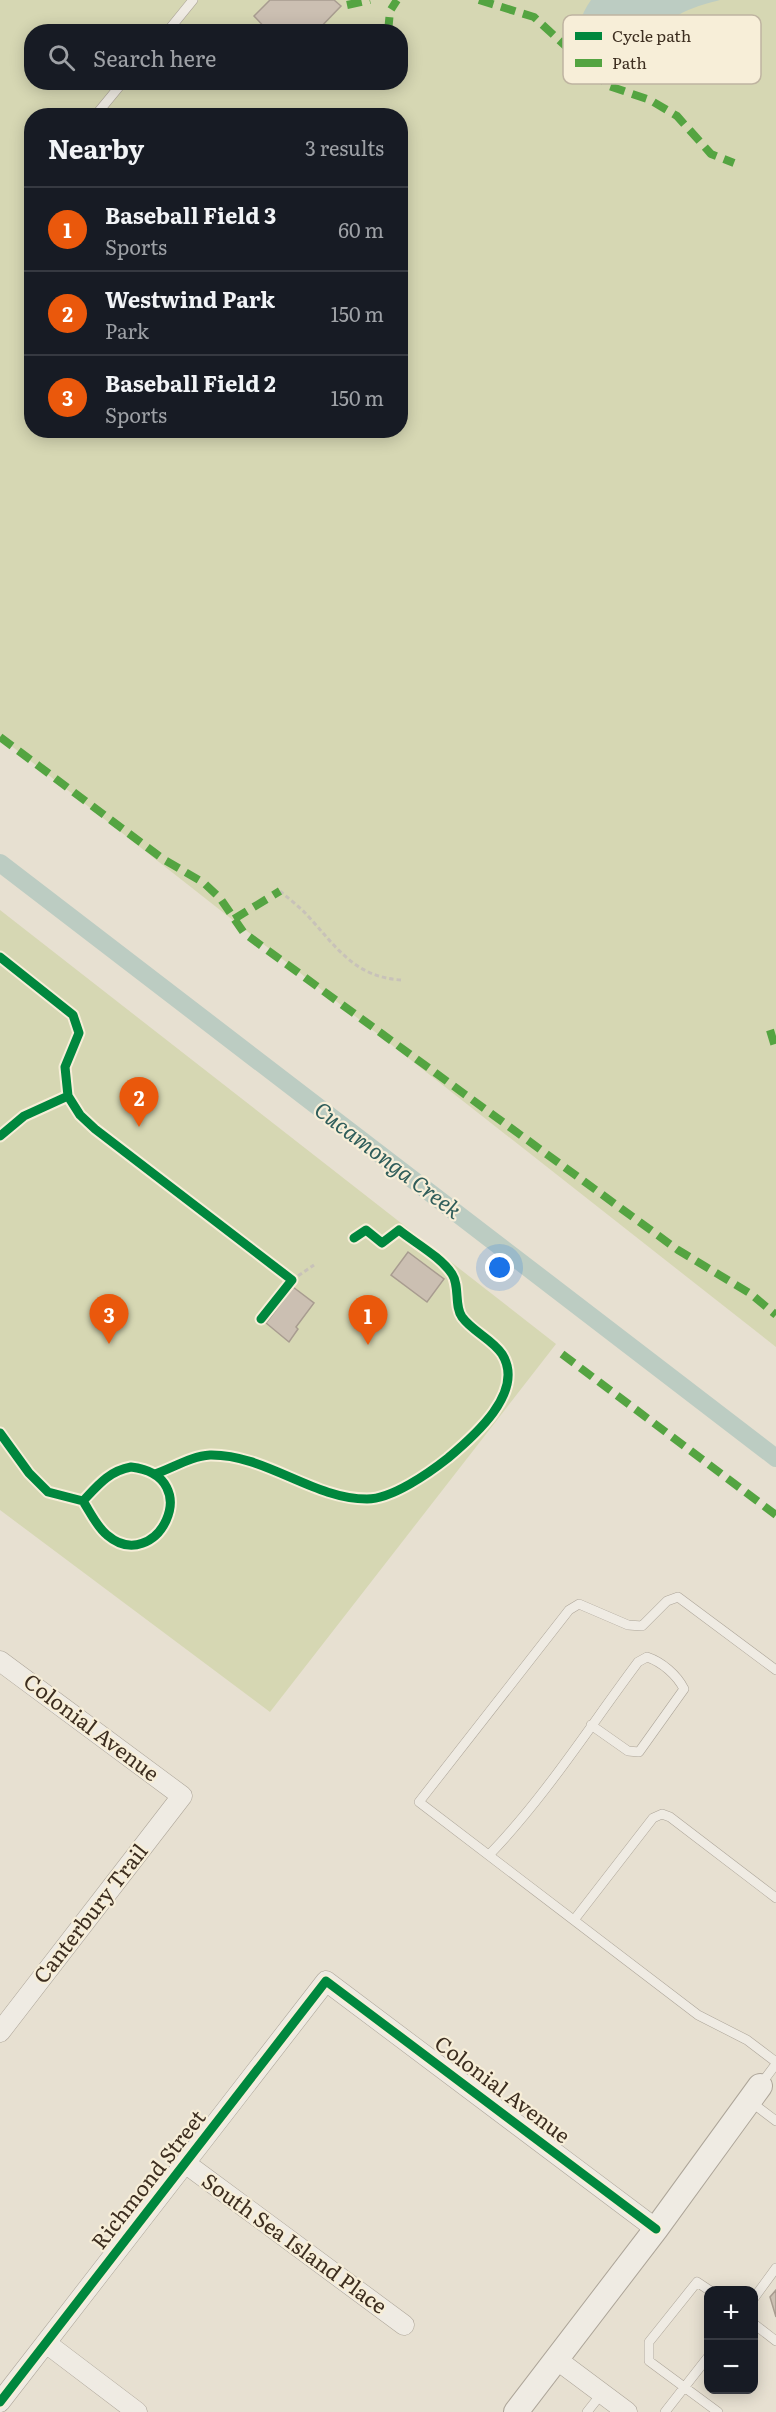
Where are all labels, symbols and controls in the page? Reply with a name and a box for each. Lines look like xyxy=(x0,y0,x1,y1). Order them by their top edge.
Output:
legend xyxy=(563,15,761,84)
text: Cycle path xyxy=(612,23,692,47)
search box xyxy=(24,24,408,90)
icon: search xyxy=(45,41,78,74)
text: Search here xyxy=(93,41,216,74)
text: Path xyxy=(612,50,647,74)
text: Nearby xyxy=(48,128,144,167)
text: 3 results xyxy=(305,132,384,162)
text: Baseball Field 3 xyxy=(105,198,276,231)
text: 1 xyxy=(63,214,72,244)
text: 60 m xyxy=(338,214,384,244)
text: Sports xyxy=(105,231,167,261)
text: Westwind Park xyxy=(105,282,275,315)
text: 2 xyxy=(62,298,73,328)
text: 150 m xyxy=(331,298,384,328)
text: Park xyxy=(105,315,149,345)
text: Baseball Field 2 xyxy=(105,366,276,399)
text: 3 xyxy=(62,382,73,412)
text: 150 m xyxy=(331,382,384,412)
text: Sports xyxy=(105,399,167,429)
pin: 2 xyxy=(120,1078,158,1127)
water label: Cucamonga Creek xyxy=(308,1092,470,1225)
your location xyxy=(485,1253,514,1282)
pin: 3 xyxy=(90,1294,128,1344)
pin: 1 xyxy=(348,1296,388,1345)
street label: Colonial Avenue xyxy=(18,1665,167,1787)
street label: Canterbury Trail xyxy=(25,1836,154,1989)
street label: Colonial Avenue xyxy=(429,2027,578,2149)
street label: Richmond Street xyxy=(83,2102,212,2255)
street label: South Sea Island Place xyxy=(196,2164,395,2320)
map controls xyxy=(704,2286,758,2394)
button: + xyxy=(704,2286,758,2340)
button: − xyxy=(704,2340,758,2394)

